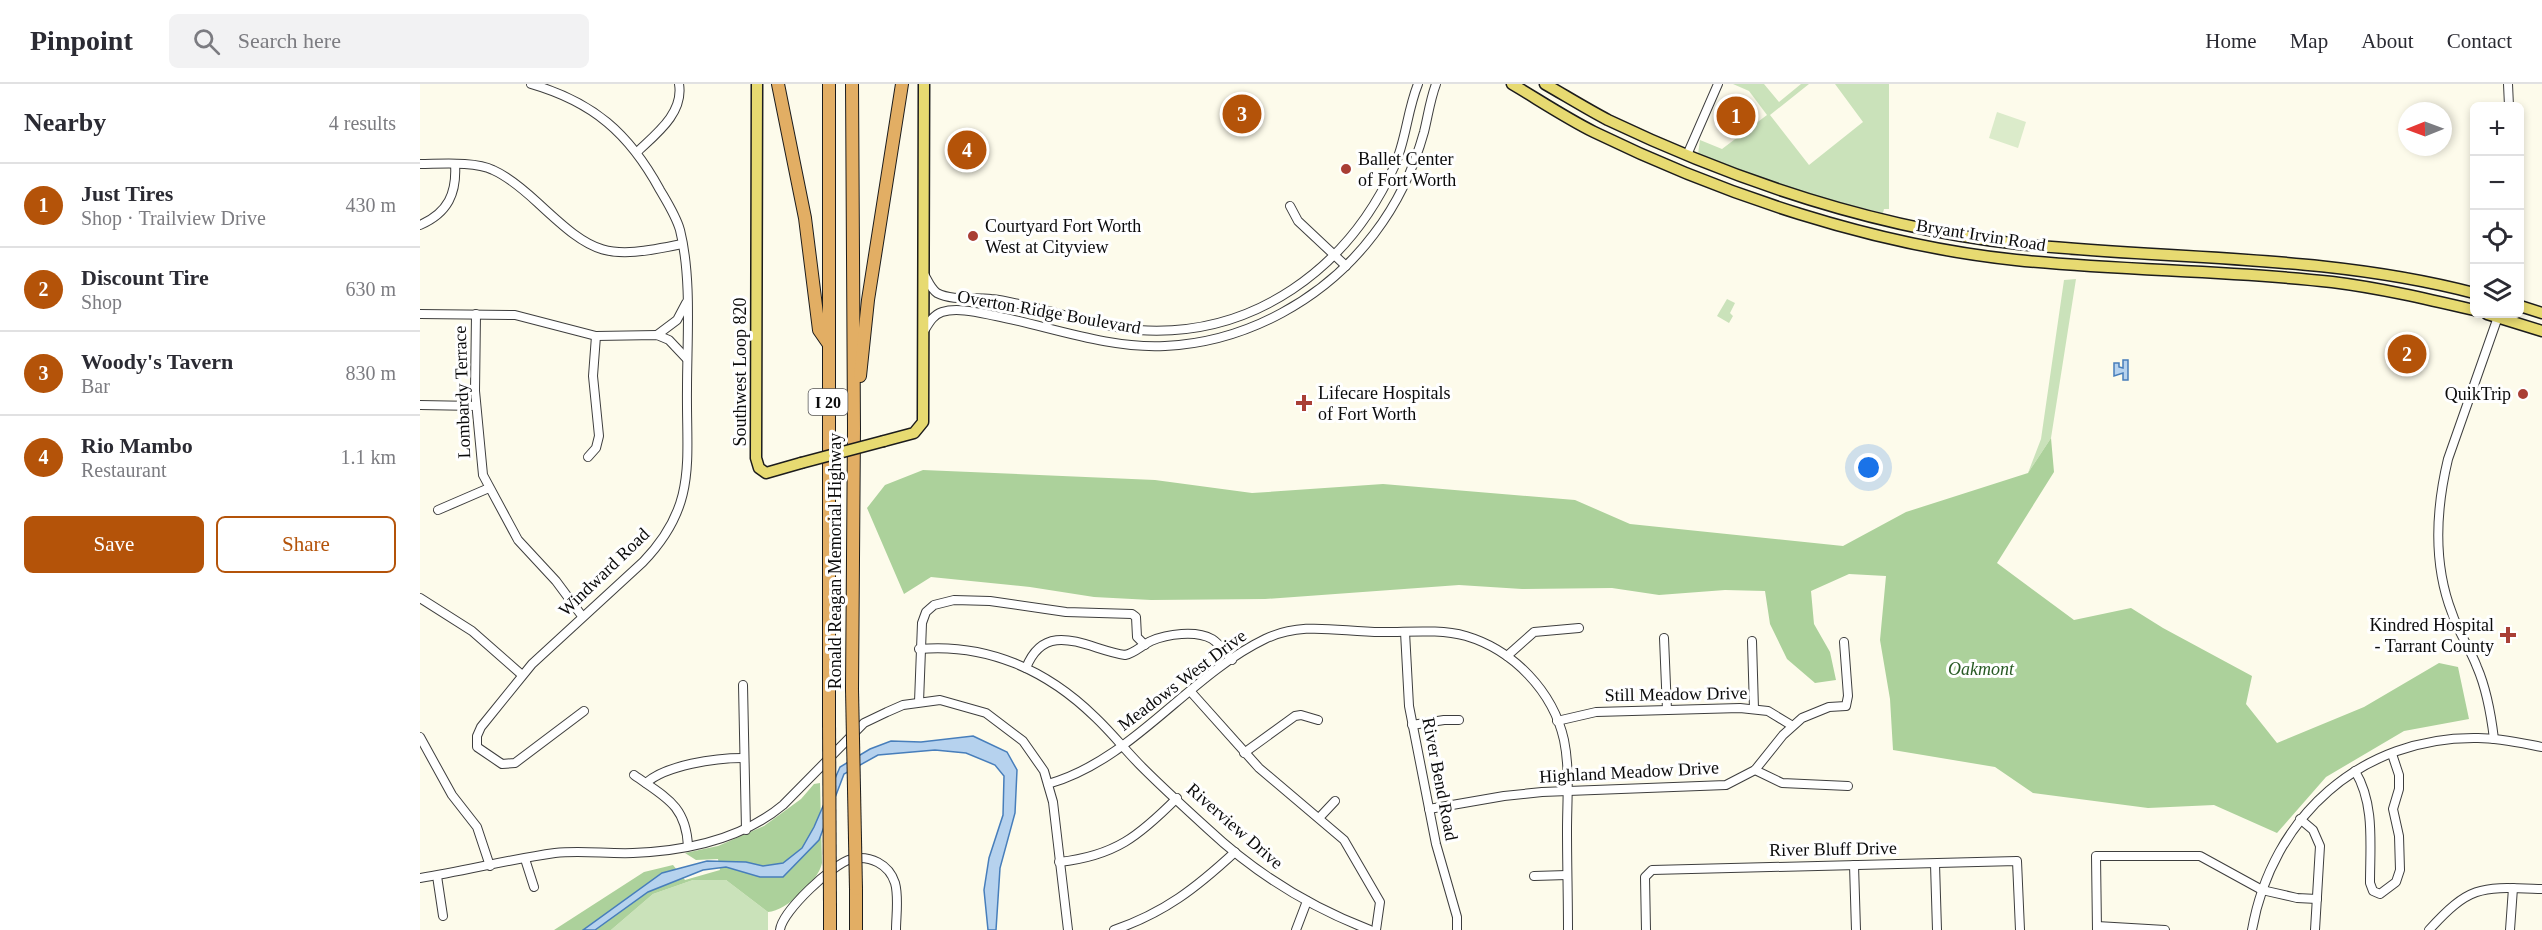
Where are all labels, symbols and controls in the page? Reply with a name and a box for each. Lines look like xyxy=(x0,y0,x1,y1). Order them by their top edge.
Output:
search box xyxy=(169,14,589,68)
text: Pinpoint xyxy=(30,25,133,56)
icon: search xyxy=(190,25,223,58)
text: Search here xyxy=(238,28,341,53)
text: Home xyxy=(2205,29,2257,53)
text: Map xyxy=(2290,29,2328,53)
text: About xyxy=(2361,29,2414,53)
text: Contact xyxy=(2447,29,2512,53)
pin: 3 xyxy=(1222,92,1262,136)
pin: 1 xyxy=(1716,93,1756,138)
north arrow xyxy=(2398,102,2452,156)
map controls xyxy=(2470,102,2524,318)
button: + xyxy=(2470,102,2524,156)
text: Nearby xyxy=(24,108,106,137)
text: 4 results xyxy=(329,112,396,134)
pin: 4 xyxy=(948,128,986,172)
place label: Ballet Center of Fort Worth xyxy=(1358,149,1456,190)
button: − xyxy=(2470,156,2524,210)
marker: Ballet Center of Fort Worth xyxy=(1339,162,1353,176)
text: Just Tires xyxy=(81,181,173,206)
text: 1 xyxy=(39,194,49,216)
text: 430 m xyxy=(345,194,396,216)
text: Shop · Trailview Drive xyxy=(81,207,266,229)
button: locate xyxy=(2470,210,2524,264)
street label: Bryant Irvin Road xyxy=(1915,215,2047,255)
place label: Courtyard Fort Worth West at Cityview xyxy=(985,216,1141,257)
marker: Courtyard Fort Worth West at Cityview xyxy=(966,229,980,243)
button: layers xyxy=(2470,264,2524,318)
text: Discount Tire xyxy=(81,265,209,290)
text: 2 xyxy=(39,278,49,300)
text: 630 m xyxy=(345,278,396,300)
street label: Overton Ridge Boulevard xyxy=(956,286,1142,338)
text: Shop xyxy=(81,291,122,313)
street label: Southwest Loop 820 xyxy=(730,297,750,447)
street label: Lombardy Terrace xyxy=(450,325,474,459)
pin: 2 xyxy=(2388,332,2426,376)
text: Woody's Tavern xyxy=(81,349,233,374)
text: 3 xyxy=(39,362,49,384)
text: 830 m xyxy=(345,362,396,384)
text: Bar xyxy=(81,375,110,397)
place label: Lifecare Hospitals of Fort Worth xyxy=(1318,383,1450,424)
place label: QuikTrip xyxy=(2445,384,2511,404)
marker: QuikTrip xyxy=(2516,387,2530,401)
road number: I 20 xyxy=(808,389,848,415)
marker: Lifecare Hospitals of Fort Worth xyxy=(1295,394,1313,412)
text: Rio Mambo xyxy=(81,433,193,458)
street label: Ronald Reagan Memorial Highway xyxy=(825,433,845,689)
text: 4 xyxy=(39,446,49,468)
text: 1.1 km xyxy=(340,446,396,468)
your location xyxy=(1854,453,1883,482)
text: Restaurant xyxy=(81,459,167,481)
button: Save xyxy=(24,516,204,573)
button: Share xyxy=(216,516,396,573)
street label: Windward Road xyxy=(555,524,653,620)
place label: Kindred Hospital - Tarrant County xyxy=(2370,615,2494,656)
street label: Meadows West Drive xyxy=(1114,625,1250,735)
marker: Kindred Hospital - Tarrant County xyxy=(2499,626,2517,644)
park label: Oakmont xyxy=(1948,659,2015,679)
street label: Still Meadow Drive xyxy=(1604,683,1748,705)
street label: River Bend Road xyxy=(1418,716,1462,842)
street label: Highland Meadow Drive xyxy=(1539,757,1719,787)
street label: Riverview Drive xyxy=(1183,779,1287,873)
street label: River Bluff Drive xyxy=(1769,838,1897,860)

